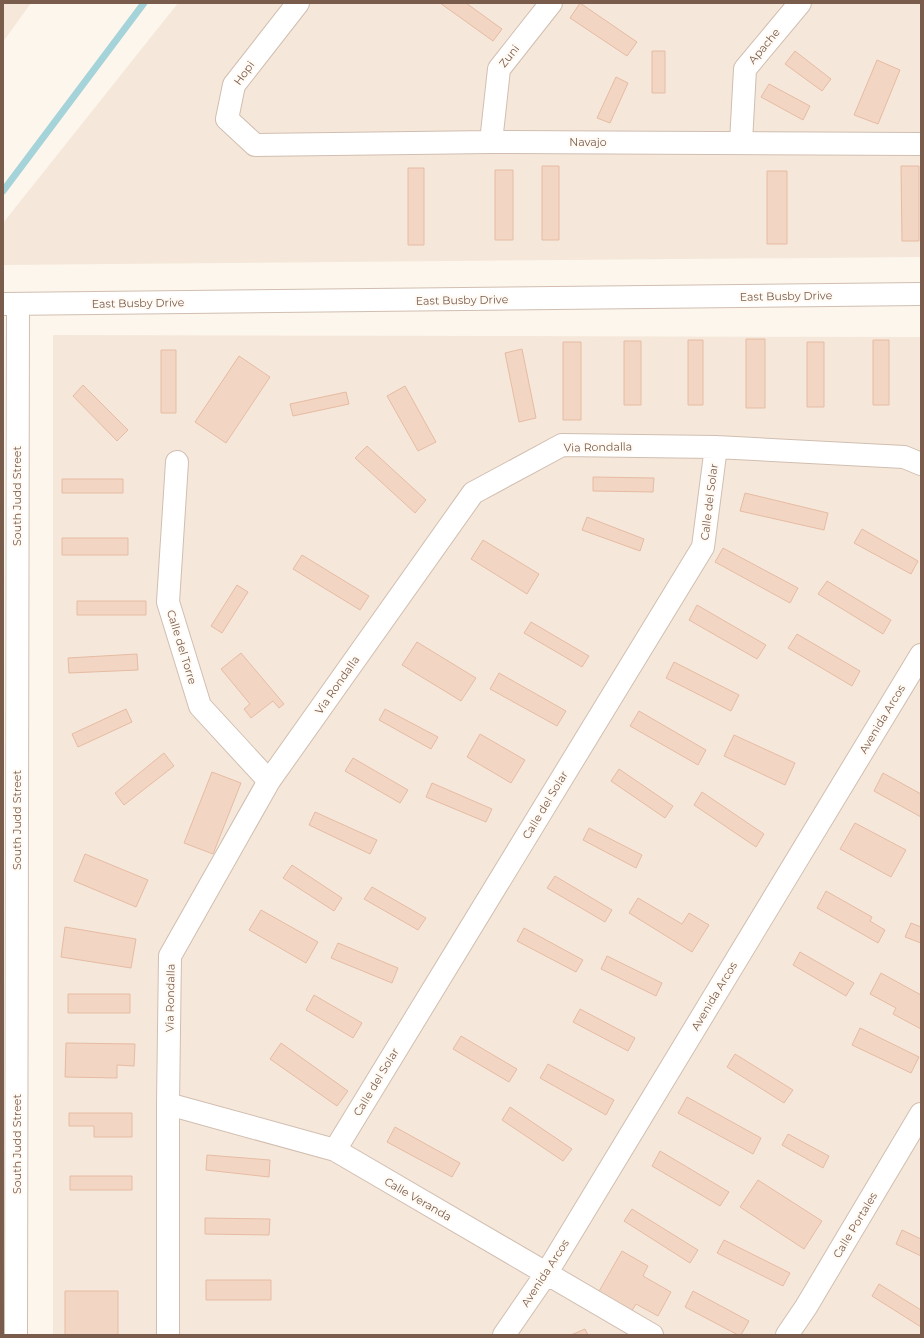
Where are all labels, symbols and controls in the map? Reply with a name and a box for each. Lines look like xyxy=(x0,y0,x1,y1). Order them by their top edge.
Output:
street label: Apache xyxy=(745,25,783,67)
street label: Zuni xyxy=(496,42,522,70)
street label: Hopi xyxy=(231,58,257,88)
street label: Navajo xyxy=(569,135,607,149)
street label: East Busby Drive xyxy=(740,288,833,304)
street label: East Busby Drive xyxy=(416,292,509,308)
street label: East Busby Drive xyxy=(92,295,185,311)
street label: Via Rondalla xyxy=(564,439,632,455)
street label: South Judd Street xyxy=(10,446,24,546)
street label: Calle del Solar xyxy=(697,463,721,541)
street label: Calle del Torre xyxy=(164,608,200,686)
street label: Via Rondalla xyxy=(312,653,362,717)
street label: Avenida Arcos xyxy=(856,682,908,756)
street label: Calle del Solar xyxy=(519,768,571,842)
street label: South Judd Street xyxy=(10,770,24,870)
street label: Avenida Arcos xyxy=(688,959,740,1033)
street label: Via Rondalla xyxy=(162,964,178,1032)
street label: Calle del Solar xyxy=(350,1045,402,1119)
street label: South Judd Street xyxy=(10,1094,24,1194)
street label: Calle Veranda xyxy=(382,1174,454,1224)
street label: Calle Portales xyxy=(830,1189,881,1261)
street label: Avenida Arcos xyxy=(518,1236,572,1309)

